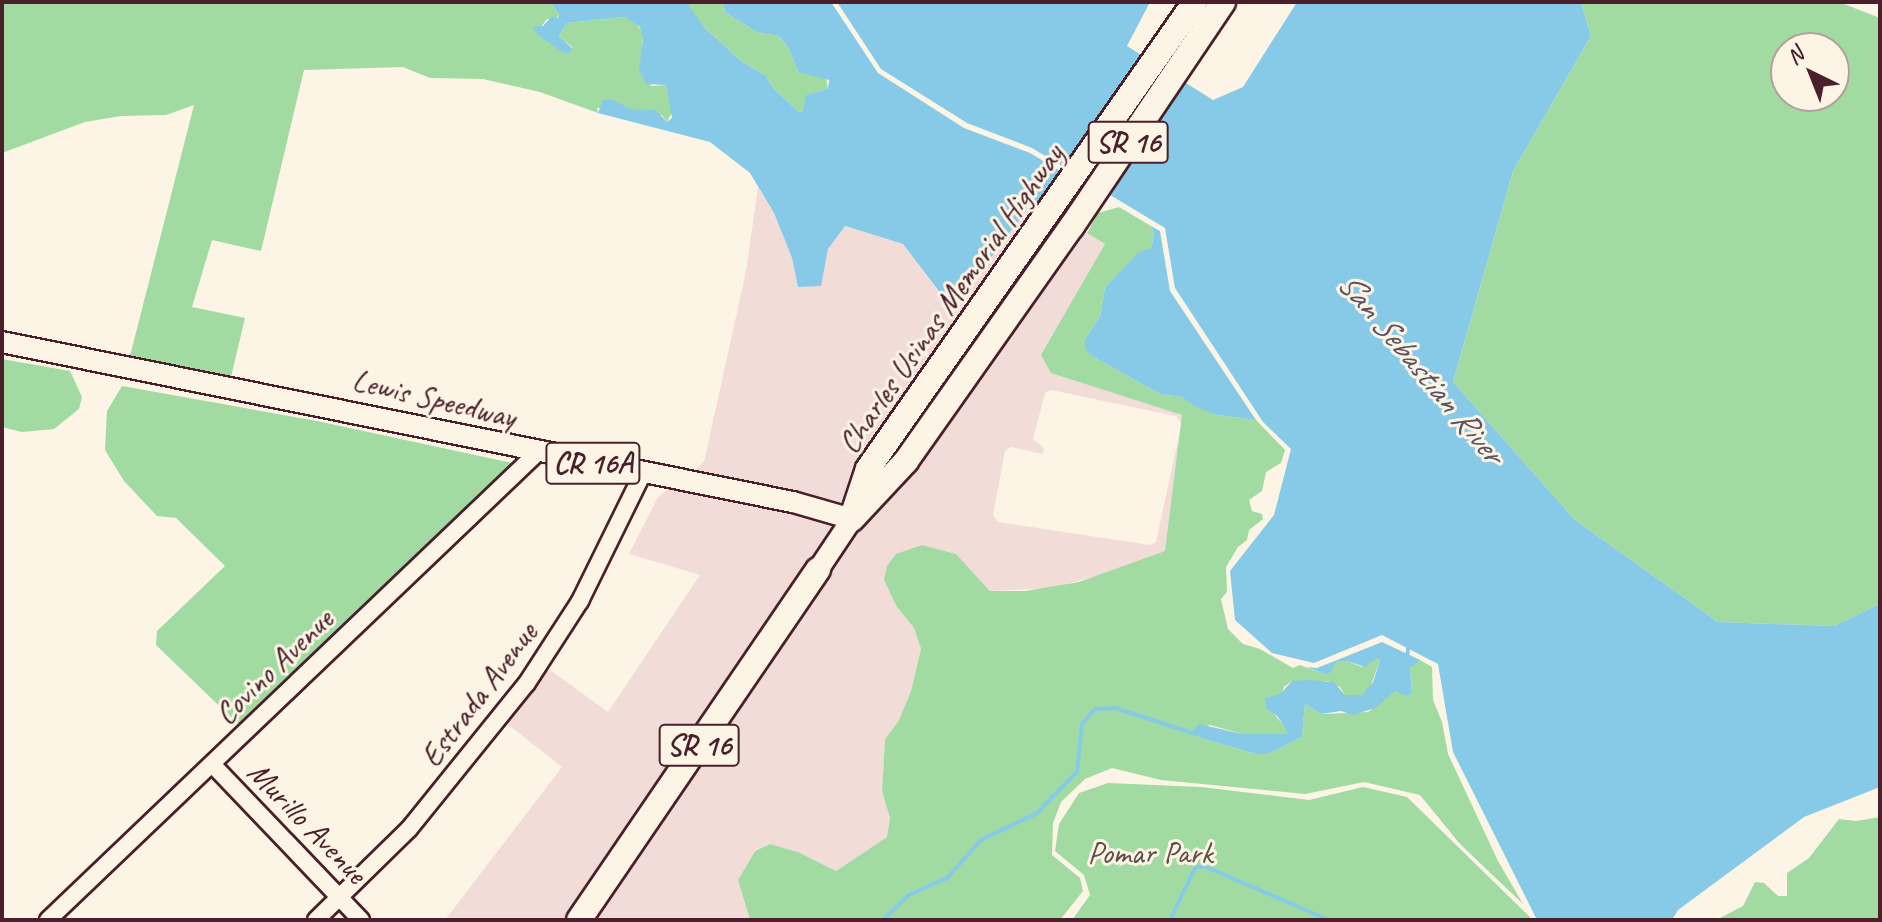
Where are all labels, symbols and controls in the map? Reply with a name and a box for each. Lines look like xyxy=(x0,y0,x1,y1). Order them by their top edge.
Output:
north arrow xyxy=(1770,32,1850,112)
text: N xyxy=(1780,41,1810,71)
road number: SR 16 xyxy=(1086,116,1170,168)
street label: Charles Usinas Memorial Highway xyxy=(830,138,1072,460)
water label: San Sebastian River xyxy=(1329,263,1513,471)
street label: Lewis Speedway xyxy=(348,362,520,436)
road number: CR 16A xyxy=(545,437,641,489)
street label: Covino Avenue xyxy=(207,601,341,733)
street label: Estrada Avenue xyxy=(412,615,546,775)
road number: SR 16 xyxy=(657,719,741,771)
street label: Murillo Avenue xyxy=(239,754,375,892)
park label: Pomar Park xyxy=(1087,834,1213,872)

